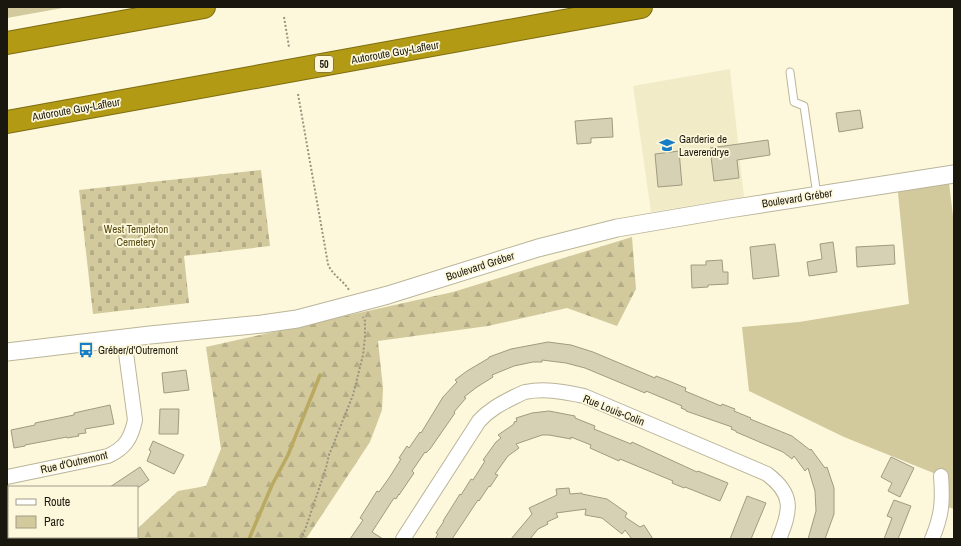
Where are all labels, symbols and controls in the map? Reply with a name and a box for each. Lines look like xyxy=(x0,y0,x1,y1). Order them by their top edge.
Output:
street label: Autoroute Guy-Lafleur xyxy=(349,37,440,67)
road number: 50 xyxy=(315,56,333,72)
street label: Autoroute Guy-Lafleur xyxy=(30,94,121,124)
place label: Garderie de Laverendrye xyxy=(679,132,729,159)
school or university icon: Garderie de Laverendrye xyxy=(658,136,676,154)
street label: Boulevard Gréber xyxy=(761,186,833,210)
park label: West Templeton Cemetery xyxy=(104,222,168,249)
street label: Boulevard Gréber xyxy=(444,248,516,284)
bus stop icon: Gréber/d'Outremont xyxy=(77,341,95,359)
place label: Gréber/d'Outremont xyxy=(98,343,178,357)
street label: Rue Louis-Colin xyxy=(581,391,647,429)
street label: Rue d'Outremont xyxy=(39,447,109,477)
legend xyxy=(8,486,138,538)
text: Route xyxy=(44,494,70,510)
text: Parc xyxy=(44,514,64,530)

